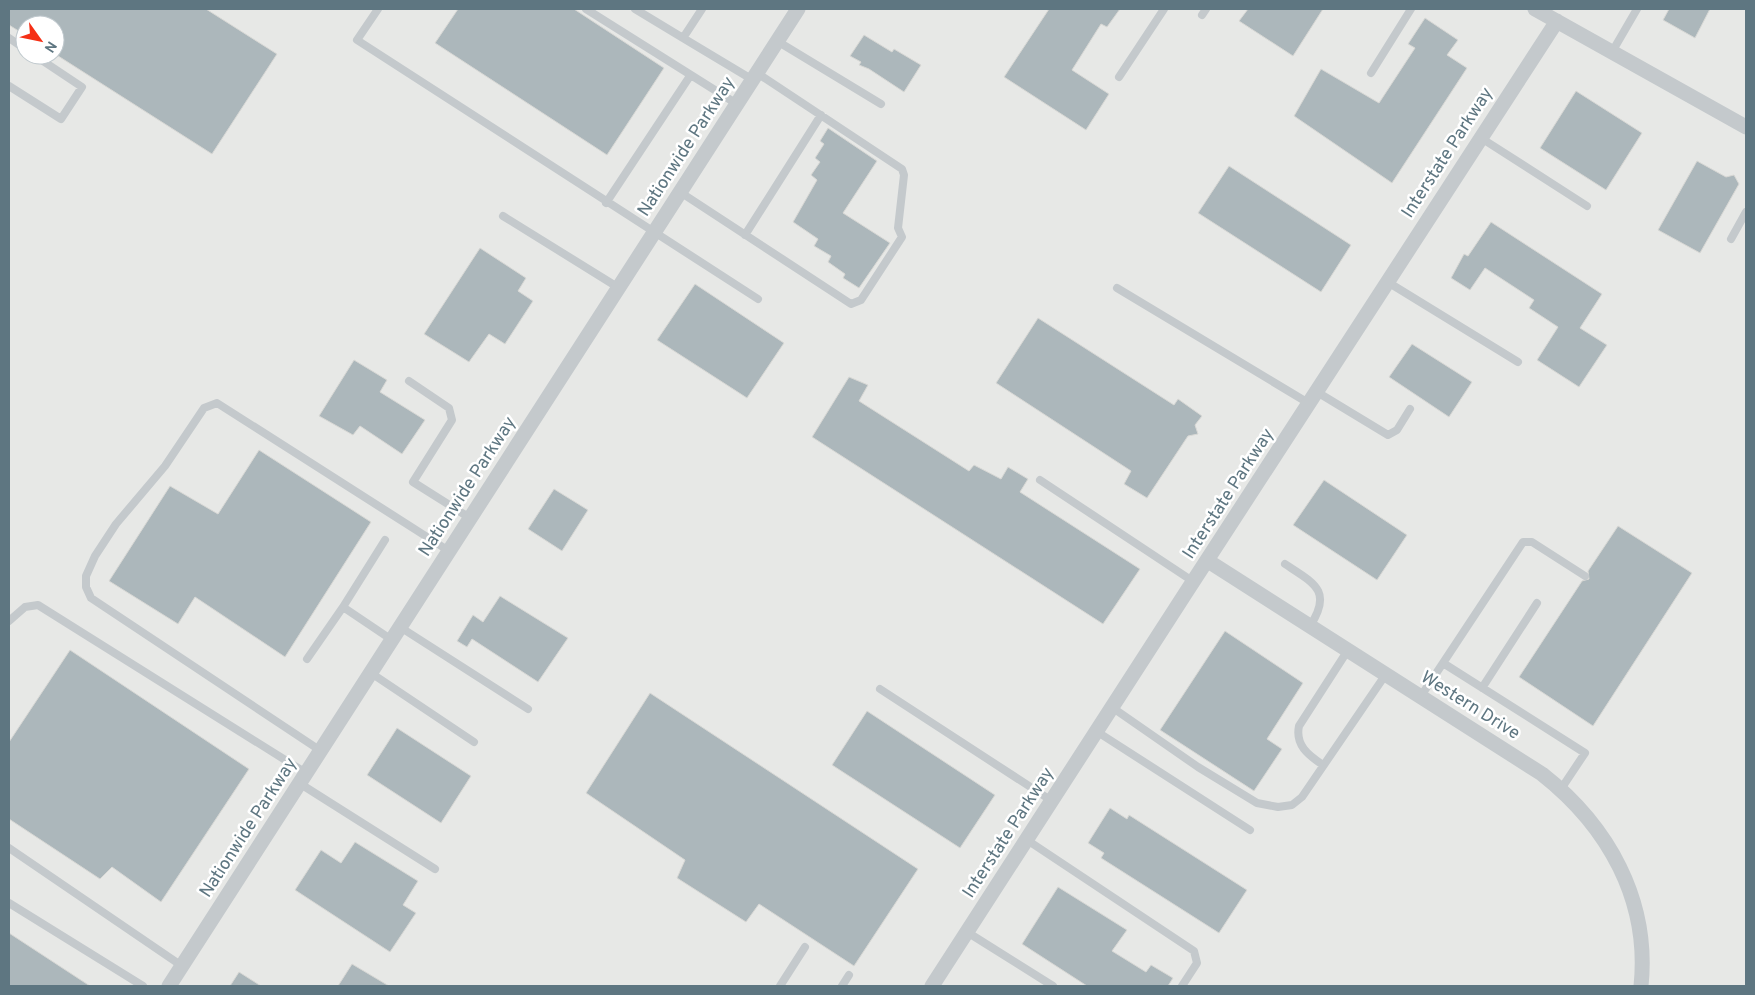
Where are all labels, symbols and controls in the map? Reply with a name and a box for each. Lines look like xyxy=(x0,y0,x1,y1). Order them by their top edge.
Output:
north arrow xyxy=(15,15,65,65)
text: N xyxy=(40,37,60,55)
street label: Nationwide Parkway xyxy=(633,73,741,221)
street label: Interstate Parkway xyxy=(1397,83,1499,223)
street label: Nationwide Parkway xyxy=(414,413,522,561)
street label: Interstate Parkway xyxy=(1178,424,1280,564)
street label: Western Drive xyxy=(1416,666,1524,746)
street label: Nationwide Parkway xyxy=(195,754,303,902)
street label: Interstate Parkway xyxy=(958,763,1060,903)

